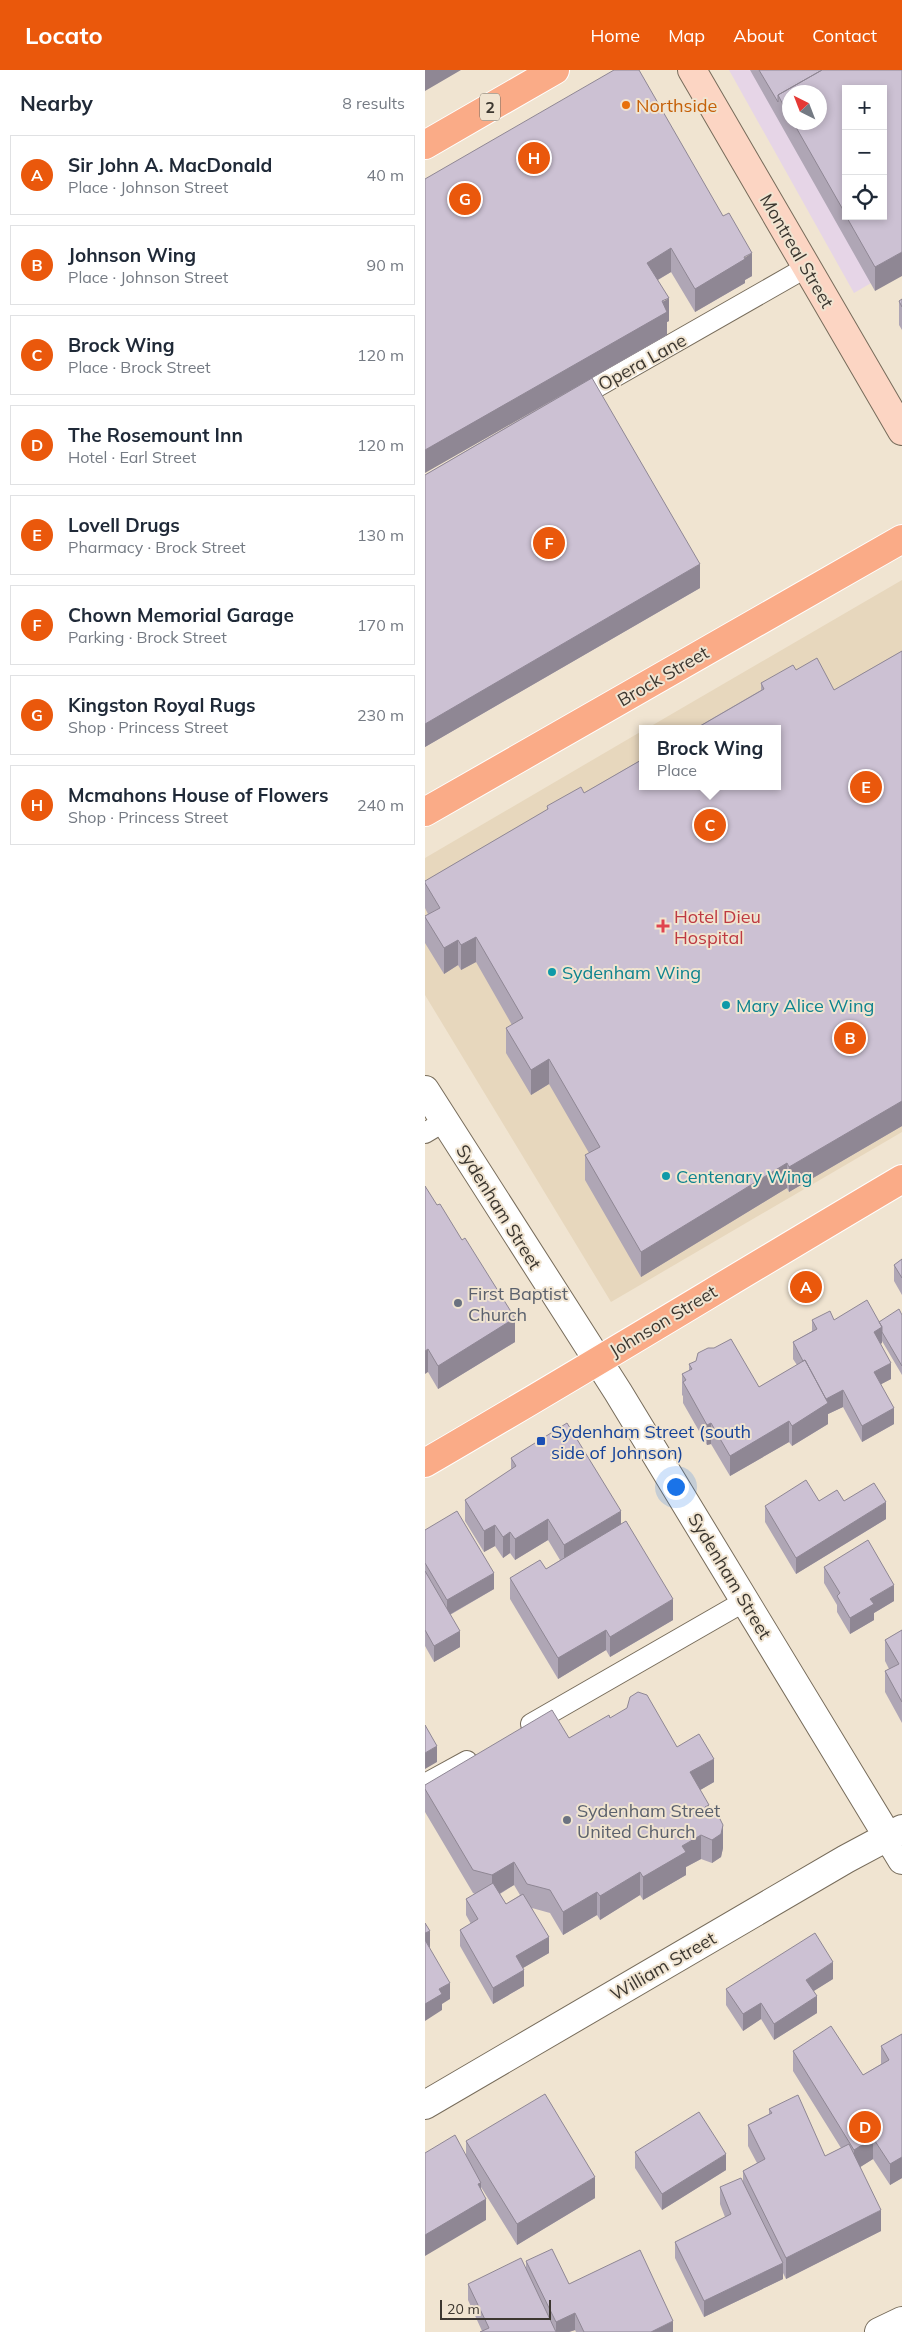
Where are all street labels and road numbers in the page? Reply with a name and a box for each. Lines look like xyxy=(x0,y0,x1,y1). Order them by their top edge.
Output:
road number: 2 xyxy=(480,94,500,121)
street label: Montreal Street xyxy=(755,190,839,312)
street label: Opera Lane xyxy=(594,328,690,396)
street label: Brock Street xyxy=(613,641,713,711)
street label: Sydenham Street xyxy=(451,1140,547,1274)
street label: Johnson Street xyxy=(605,1280,721,1362)
street label: Sydenham Street xyxy=(683,1509,777,1643)
street label: William Street xyxy=(606,1926,720,2006)

